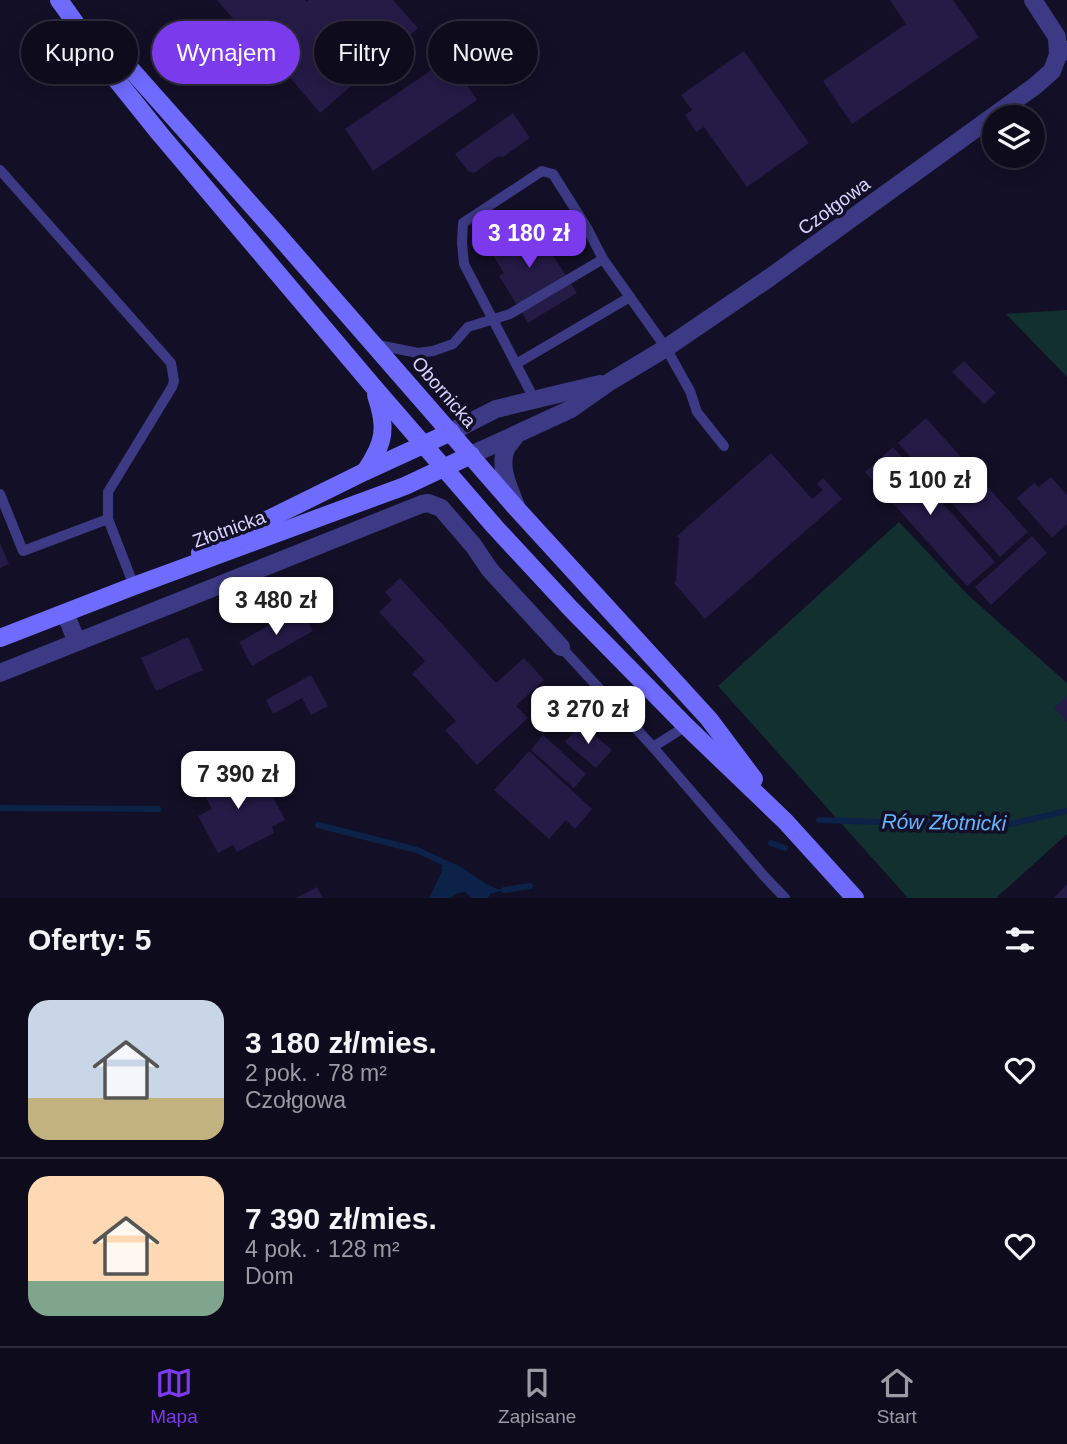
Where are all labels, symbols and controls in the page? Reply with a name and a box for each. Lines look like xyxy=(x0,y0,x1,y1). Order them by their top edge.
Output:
chip: Kupno xyxy=(21,21,138,84)
chip: Wynajem xyxy=(152,21,300,84)
chip: Filtry xyxy=(314,21,414,84)
chip: Nowe xyxy=(428,21,538,84)
map controls xyxy=(982,105,1045,168)
button: layers xyxy=(982,105,1045,168)
street label: Czołgowa xyxy=(794,173,874,239)
pin: 3 180 zł xyxy=(457,210,601,270)
text: 3 180 zł xyxy=(488,220,570,246)
street label: Obornicka xyxy=(408,352,481,432)
pin: 5 100 zł xyxy=(858,458,1002,517)
text: 5 100 zł xyxy=(889,467,971,493)
street label: Złotnicka xyxy=(190,506,269,552)
pin: 3 480 zł xyxy=(204,578,348,637)
text: 3 480 zł xyxy=(235,587,317,613)
pin: 3 270 zł xyxy=(516,686,660,746)
text: 3 270 zł xyxy=(547,696,629,722)
pin: 7 390 zł xyxy=(166,752,310,811)
text: 7 390 zł xyxy=(197,761,279,787)
water label: Rów Złotnicki xyxy=(881,809,1008,835)
icon: filters xyxy=(1001,921,1039,959)
text: Oferty: 5 xyxy=(28,923,151,956)
text: 3 180 zł/mies. xyxy=(245,1026,437,1059)
icon: home xyxy=(84,1028,168,1112)
icon: heart xyxy=(1001,1051,1039,1089)
text: 2 pok. · 78 m² xyxy=(245,1060,387,1086)
text: Czołgowa xyxy=(245,1087,346,1113)
text: 7 390 zł/mies. xyxy=(245,1202,437,1235)
icon: home xyxy=(84,1204,168,1288)
icon: heart xyxy=(1001,1227,1039,1265)
text: 4 pok. · 128 m² xyxy=(245,1236,400,1262)
text: Dom xyxy=(245,1263,294,1289)
tab: Mapa xyxy=(150,1364,198,1428)
tab: Zapisane xyxy=(498,1364,576,1428)
tab: Start xyxy=(877,1364,917,1428)

